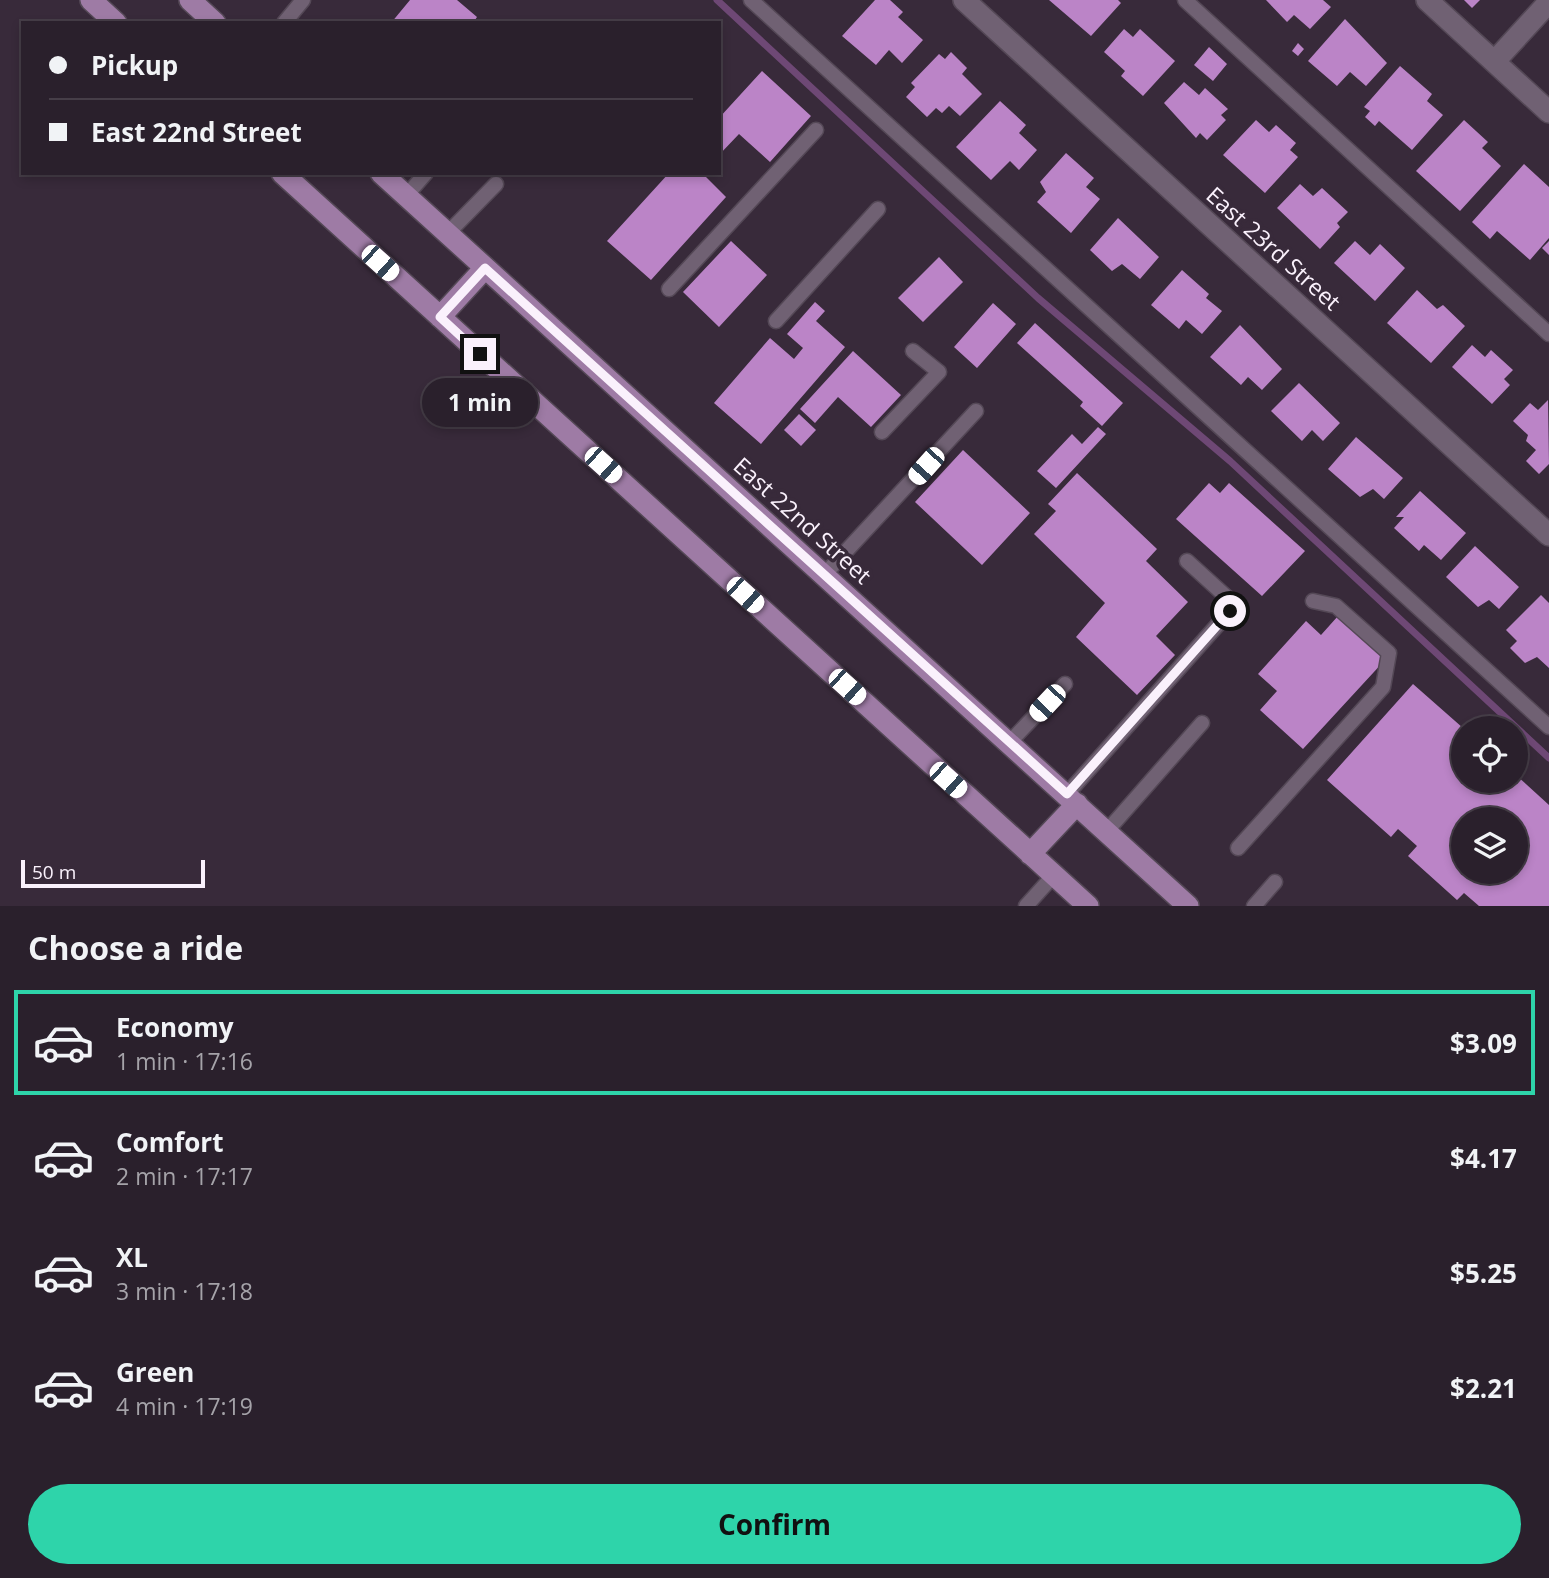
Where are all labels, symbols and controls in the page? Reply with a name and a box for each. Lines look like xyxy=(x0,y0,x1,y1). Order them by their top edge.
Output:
text: Pickup xyxy=(91,47,178,83)
text: East 22nd Street xyxy=(91,114,302,150)
street label: East 23rd Street xyxy=(1200,179,1348,317)
car xyxy=(358,241,403,285)
route end xyxy=(464,338,496,370)
callout: 1 min xyxy=(422,378,538,428)
text: 1 min xyxy=(448,386,512,418)
car xyxy=(581,443,626,487)
car xyxy=(905,443,948,489)
street label: East 22nd Street xyxy=(727,449,879,591)
car xyxy=(723,573,768,617)
route start xyxy=(1214,595,1246,627)
car xyxy=(825,665,870,709)
car xyxy=(1025,680,1070,726)
map controls xyxy=(1451,716,1528,884)
button: locate xyxy=(1451,716,1528,793)
car xyxy=(926,758,971,802)
button: layers xyxy=(1451,807,1528,884)
scale bar xyxy=(21,857,205,889)
text: 50 m xyxy=(32,859,76,885)
text: Choose a ride xyxy=(28,926,243,969)
text: Economy xyxy=(116,1009,234,1045)
icon: car xyxy=(32,1011,95,1074)
text: $3.09 xyxy=(1450,1025,1517,1061)
text: 1 min · 17:16 xyxy=(116,1045,253,1077)
text: Comfort xyxy=(116,1124,223,1160)
icon: car xyxy=(32,1126,95,1189)
text: $4.17 xyxy=(1450,1140,1517,1176)
text: 2 min · 17:17 xyxy=(116,1160,253,1192)
text: XL xyxy=(116,1239,148,1275)
icon: car xyxy=(32,1241,95,1304)
text: $5.25 xyxy=(1450,1255,1517,1291)
text: 3 min · 17:18 xyxy=(116,1275,253,1307)
text: Green xyxy=(116,1354,194,1390)
icon: car xyxy=(32,1356,95,1419)
text: $2.21 xyxy=(1450,1370,1517,1406)
text: 4 min · 17:19 xyxy=(116,1390,253,1422)
button: Confirm xyxy=(28,1484,1521,1564)

